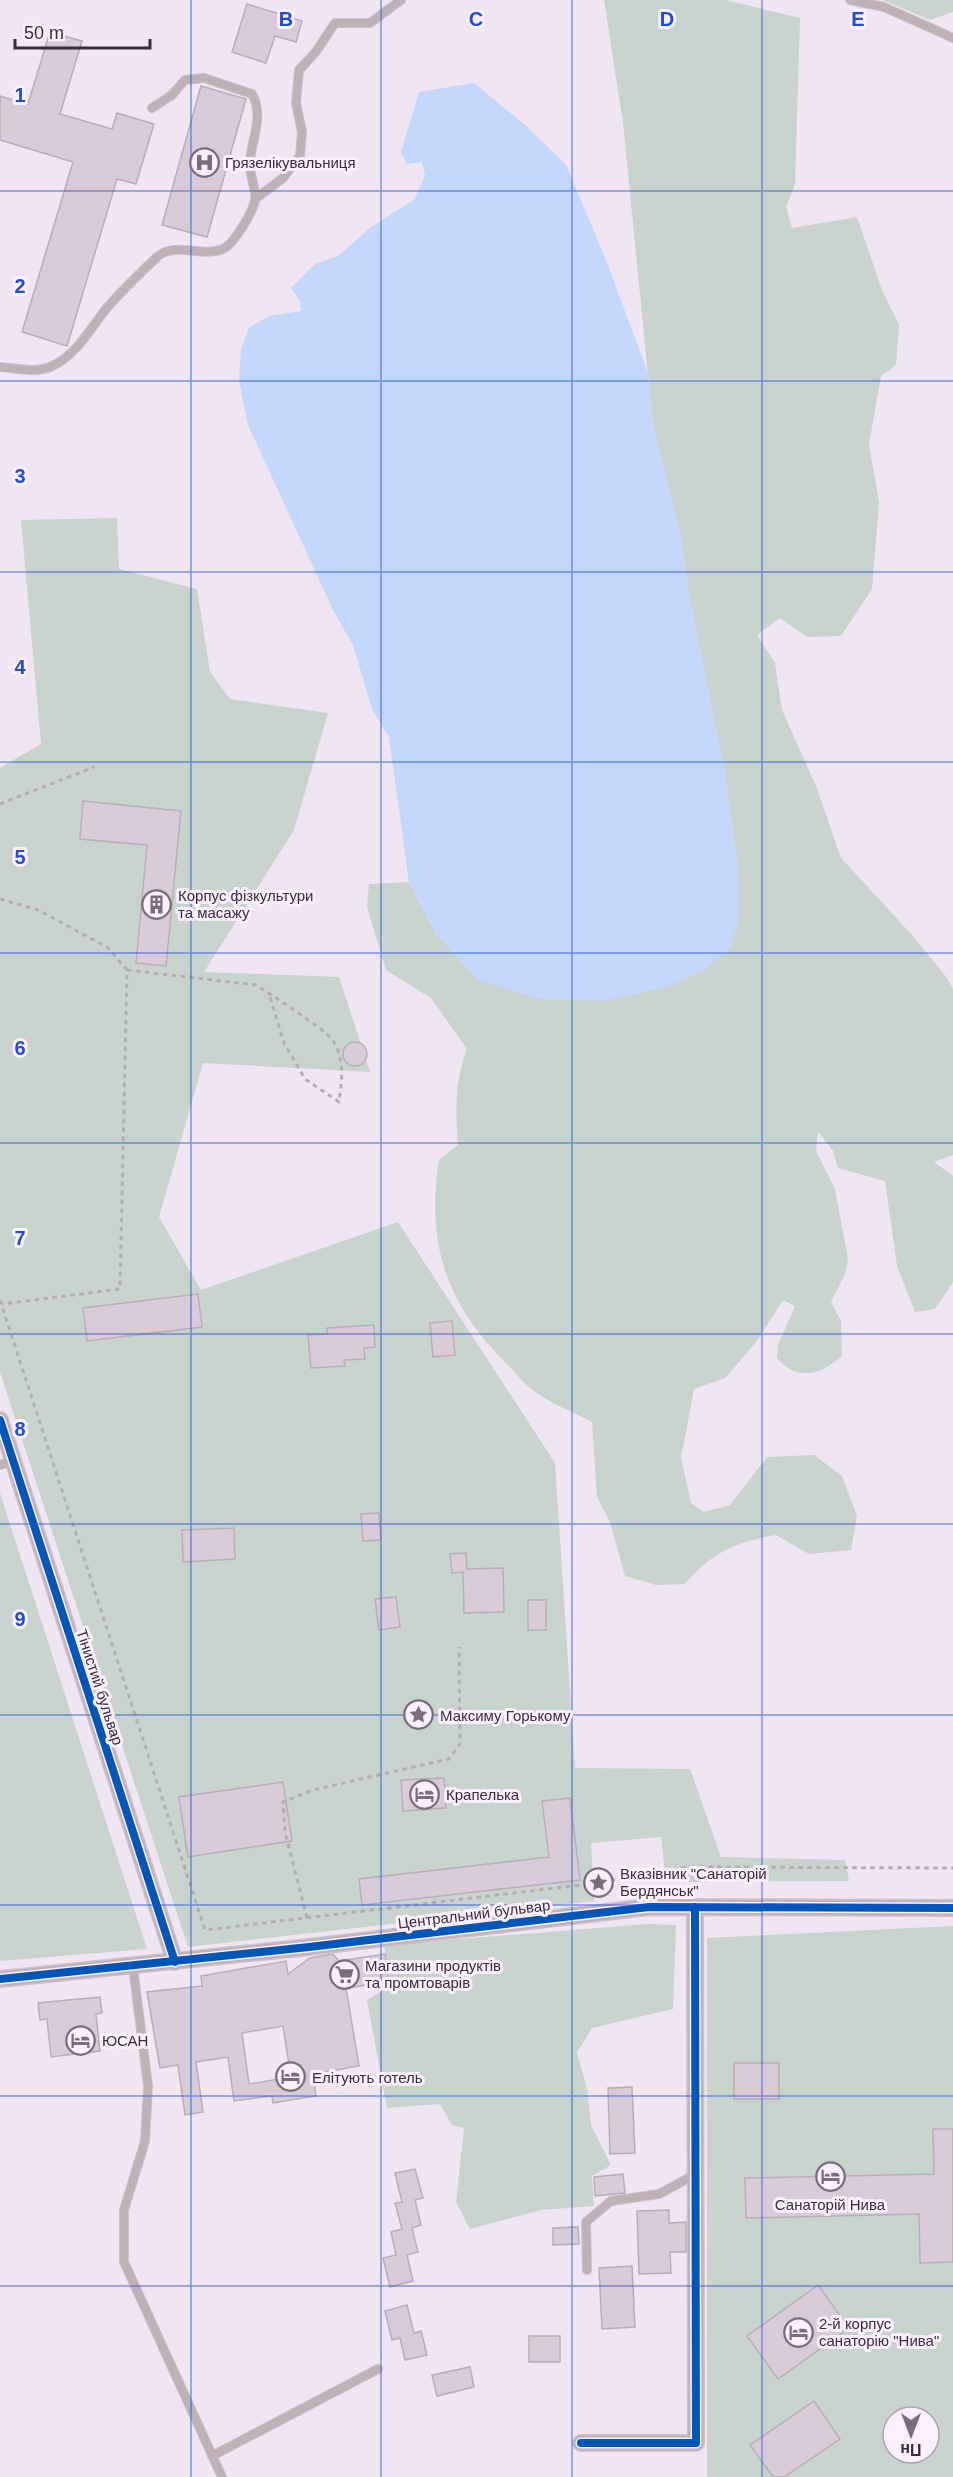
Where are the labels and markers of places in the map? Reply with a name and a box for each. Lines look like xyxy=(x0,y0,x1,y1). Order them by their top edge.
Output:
hospital icon: Грязелікувальниця xyxy=(188,146,220,178)
place label: Грязелікувальниця xyxy=(225,154,356,171)
place label: Корпус фізкультури та масажу xyxy=(178,887,313,921)
building icon: Корпус фізкультури та масажу xyxy=(141,888,173,920)
place icon: Максиму Горькому xyxy=(403,1699,435,1731)
place label: Максиму Горькому xyxy=(440,1707,571,1724)
hotel icon: Крапелька xyxy=(409,1778,441,1810)
place label: Крапелька xyxy=(446,1786,520,1803)
place label: Вказівник "Санаторій Бердянськ" xyxy=(620,1865,767,1899)
place icon: Вказівник "Санаторій Бердянськ" xyxy=(583,1866,615,1898)
place label: Магазини продуктів та промтоварів xyxy=(365,1957,501,1991)
supermarket icon: Магазини продуктів та промтоварів xyxy=(328,1958,360,1990)
hotel icon: ЮСАН xyxy=(65,2024,97,2056)
place label: ЮСАН xyxy=(102,2032,148,2049)
hotel icon: Елітують готель xyxy=(275,2061,307,2093)
place label: Елітують готель xyxy=(312,2069,423,2086)
hotel icon: Санаторій Нива xyxy=(814,2161,846,2193)
place label: Санаторій Нива xyxy=(775,2196,886,2213)
place label: 2-й корпус санаторію "Нива" xyxy=(819,2315,939,2349)
hotel icon: 2-й корпус санаторію "Нива" xyxy=(782,2316,814,2348)

